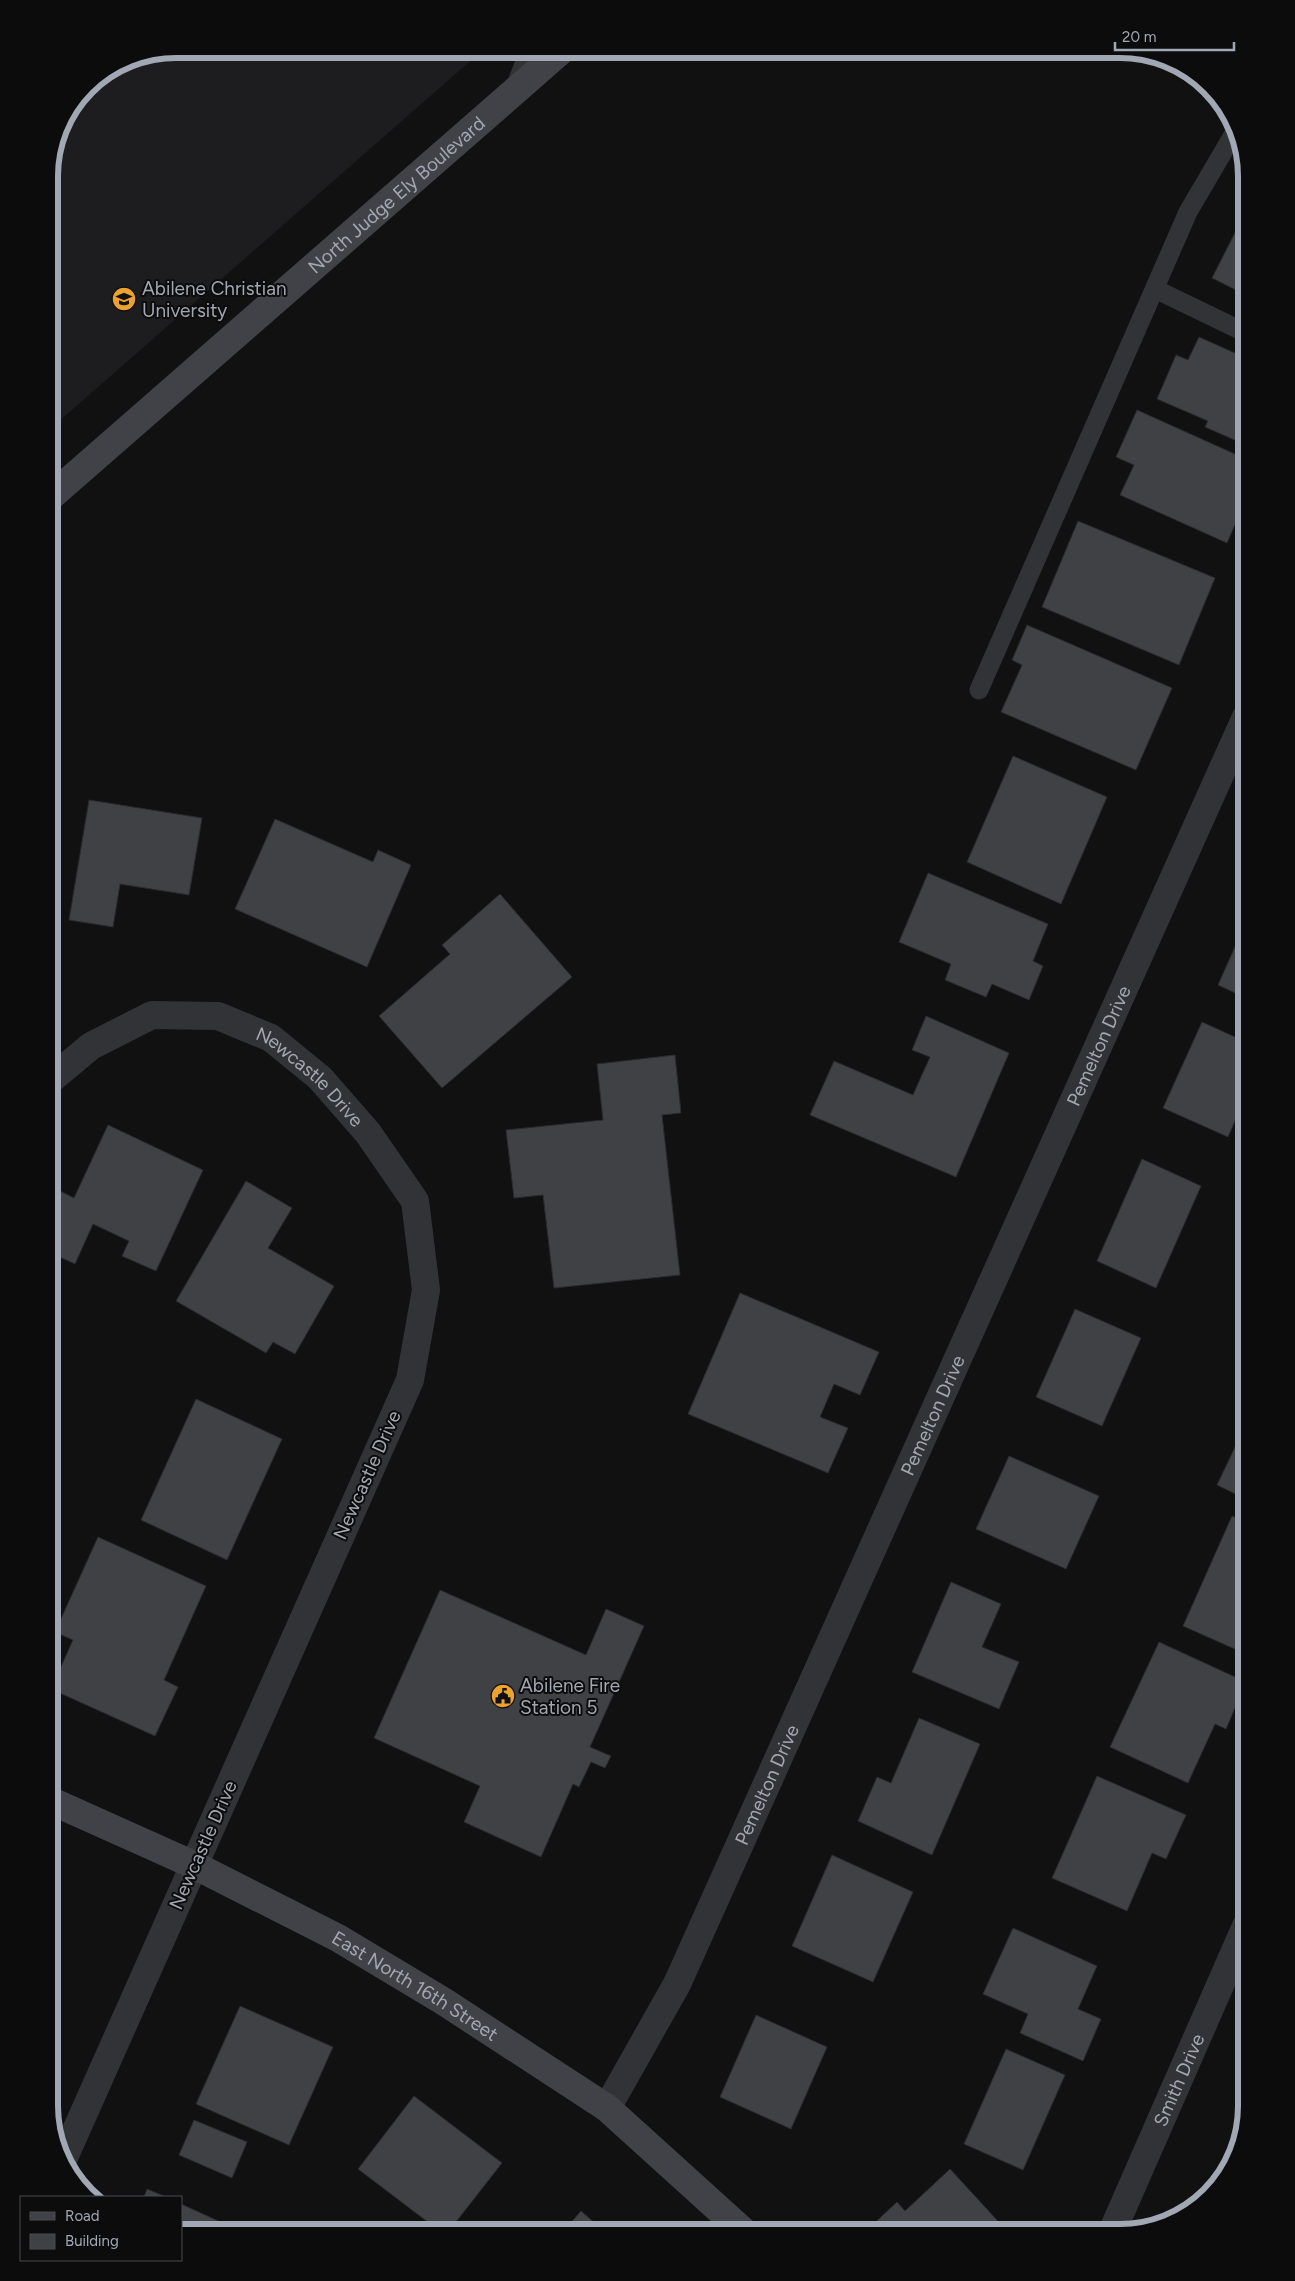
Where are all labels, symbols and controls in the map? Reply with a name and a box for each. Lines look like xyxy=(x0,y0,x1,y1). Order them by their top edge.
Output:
scale bar xyxy=(1115,20,1234,52)
text: 20 m xyxy=(1122,28,1156,46)
street label: North Judge Ely Boulevard xyxy=(303,111,489,278)
place label: Abilene Christian University xyxy=(142,277,287,322)
school or university icon: Abilene Christian University xyxy=(111,286,137,312)
street label: Pemelton Drive xyxy=(1061,982,1135,1109)
street label: Newcastle Drive xyxy=(253,1022,369,1131)
street label: Pemelton Drive xyxy=(895,1351,969,1479)
street label: Newcastle Drive xyxy=(328,1407,406,1543)
place label: Abilene Fire Station 5 xyxy=(520,1674,620,1719)
public building icon: Abilene Fire Station 5 xyxy=(490,1683,516,1709)
street label: Pemelton Drive xyxy=(730,1721,804,1848)
street label: Newcastle Drive xyxy=(164,1777,242,1913)
street label: East North 16th Street xyxy=(328,1926,503,2045)
street label: Smith Drive xyxy=(1148,2030,1209,2130)
legend xyxy=(20,2196,182,2261)
text: Road xyxy=(65,2207,100,2225)
text: Building xyxy=(65,2232,119,2250)

